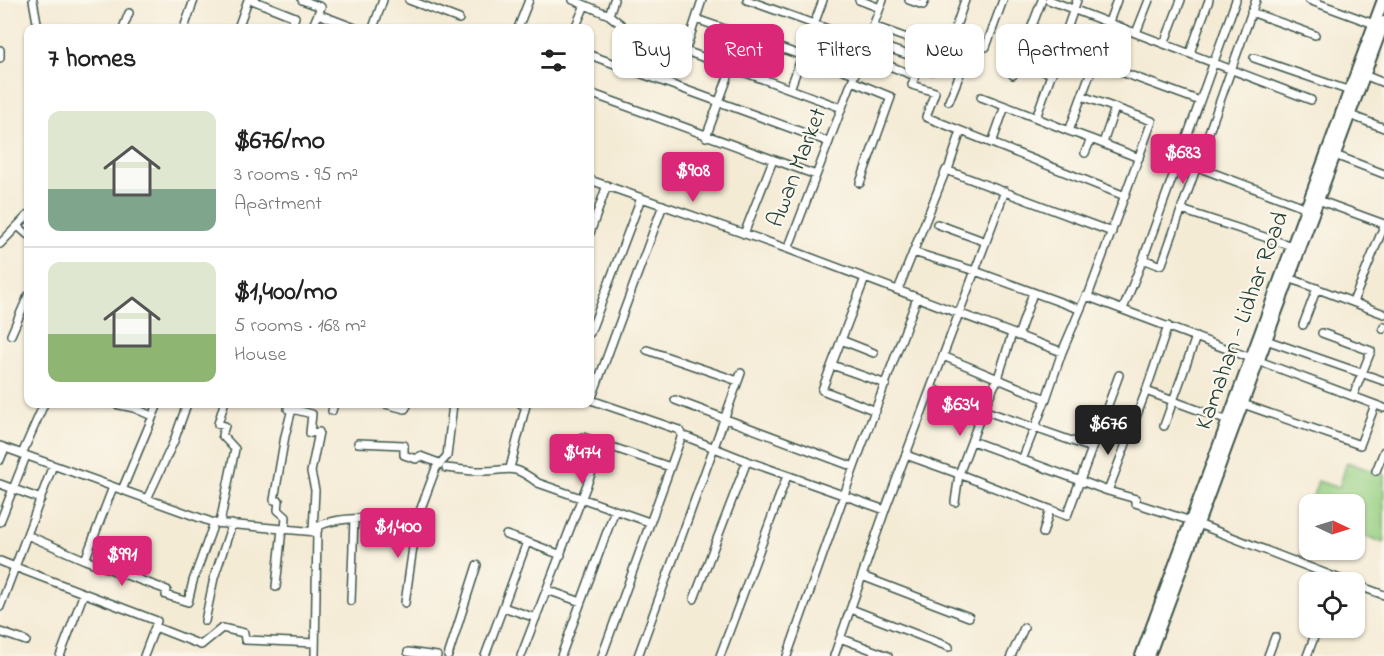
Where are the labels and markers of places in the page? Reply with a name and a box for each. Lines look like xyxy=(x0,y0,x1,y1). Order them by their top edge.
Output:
pin: $683 xyxy=(1147,134,1219,185)
pin: $908 xyxy=(657,152,729,203)
pin: $634 xyxy=(924,386,996,437)
pin: $676 xyxy=(1072,405,1144,456)
pin: $474 xyxy=(546,434,618,485)
pin: $1,400 xyxy=(349,508,447,559)
pin: $991 xyxy=(86,536,158,587)

